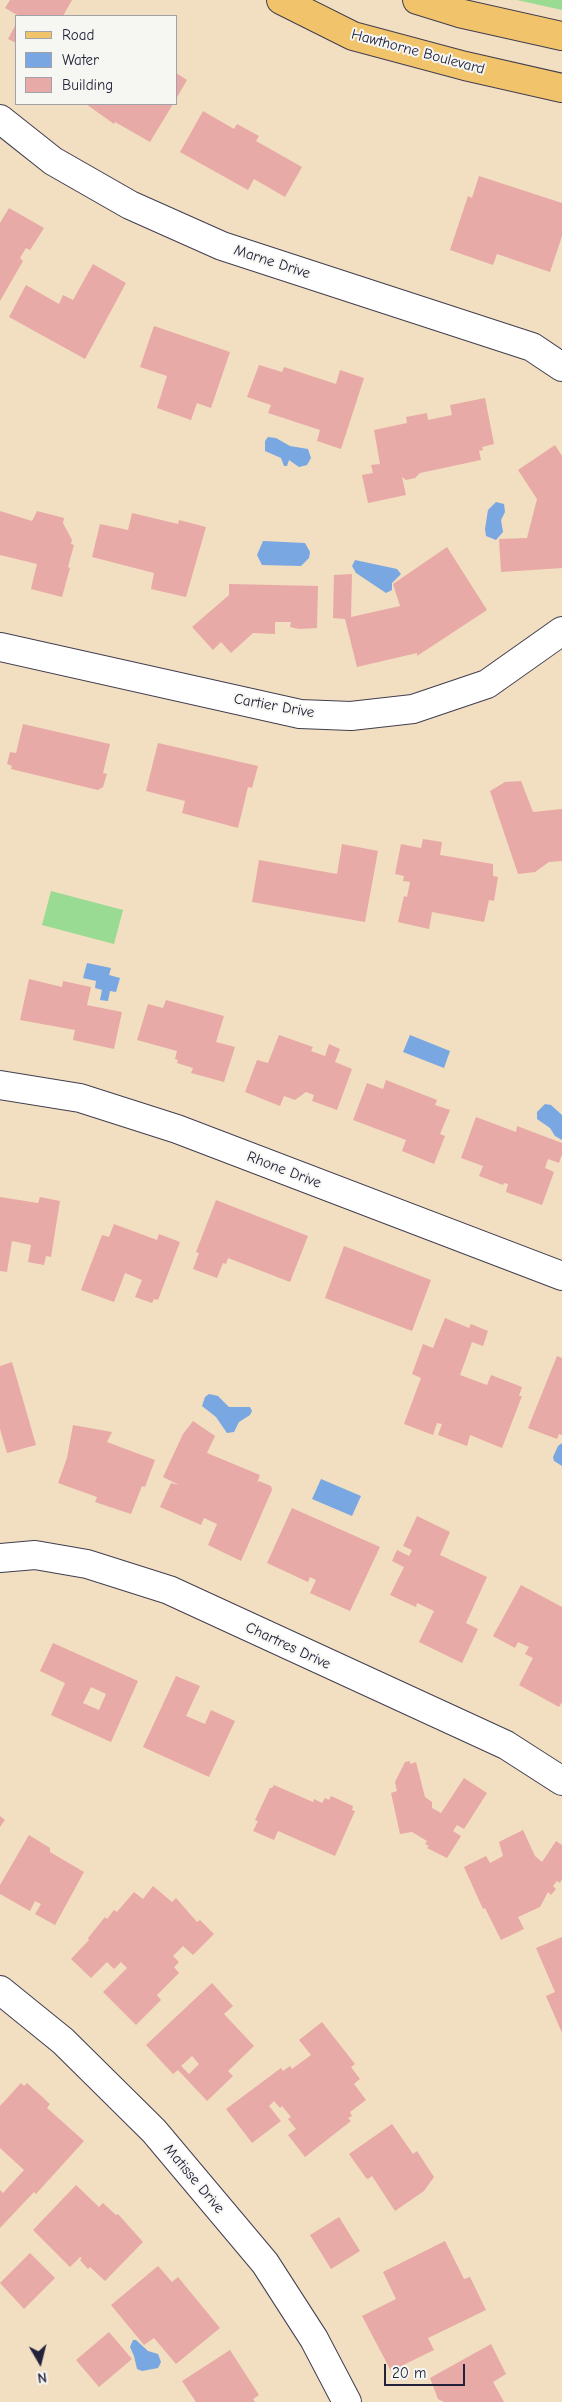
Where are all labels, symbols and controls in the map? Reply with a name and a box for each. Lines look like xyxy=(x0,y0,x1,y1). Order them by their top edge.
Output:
legend xyxy=(15,15,178,105)
text: Road xyxy=(62,26,94,44)
street label: Hawthorne Boulevard xyxy=(349,26,487,78)
text: Water xyxy=(62,51,99,69)
text: Building xyxy=(62,76,113,94)
street label: Marne Drive xyxy=(231,241,313,283)
street label: Cartier Drive xyxy=(232,690,316,722)
street label: Rhone Drive xyxy=(244,1148,324,1192)
street label: Chartres Drive xyxy=(243,1618,333,1674)
street label: Matisse Drive xyxy=(160,2141,228,2217)
north arrow xyxy=(15,2337,65,2387)
scale bar xyxy=(387,2354,468,2386)
text: 20 m xyxy=(392,2364,426,2382)
text: N xyxy=(36,2368,48,2386)

